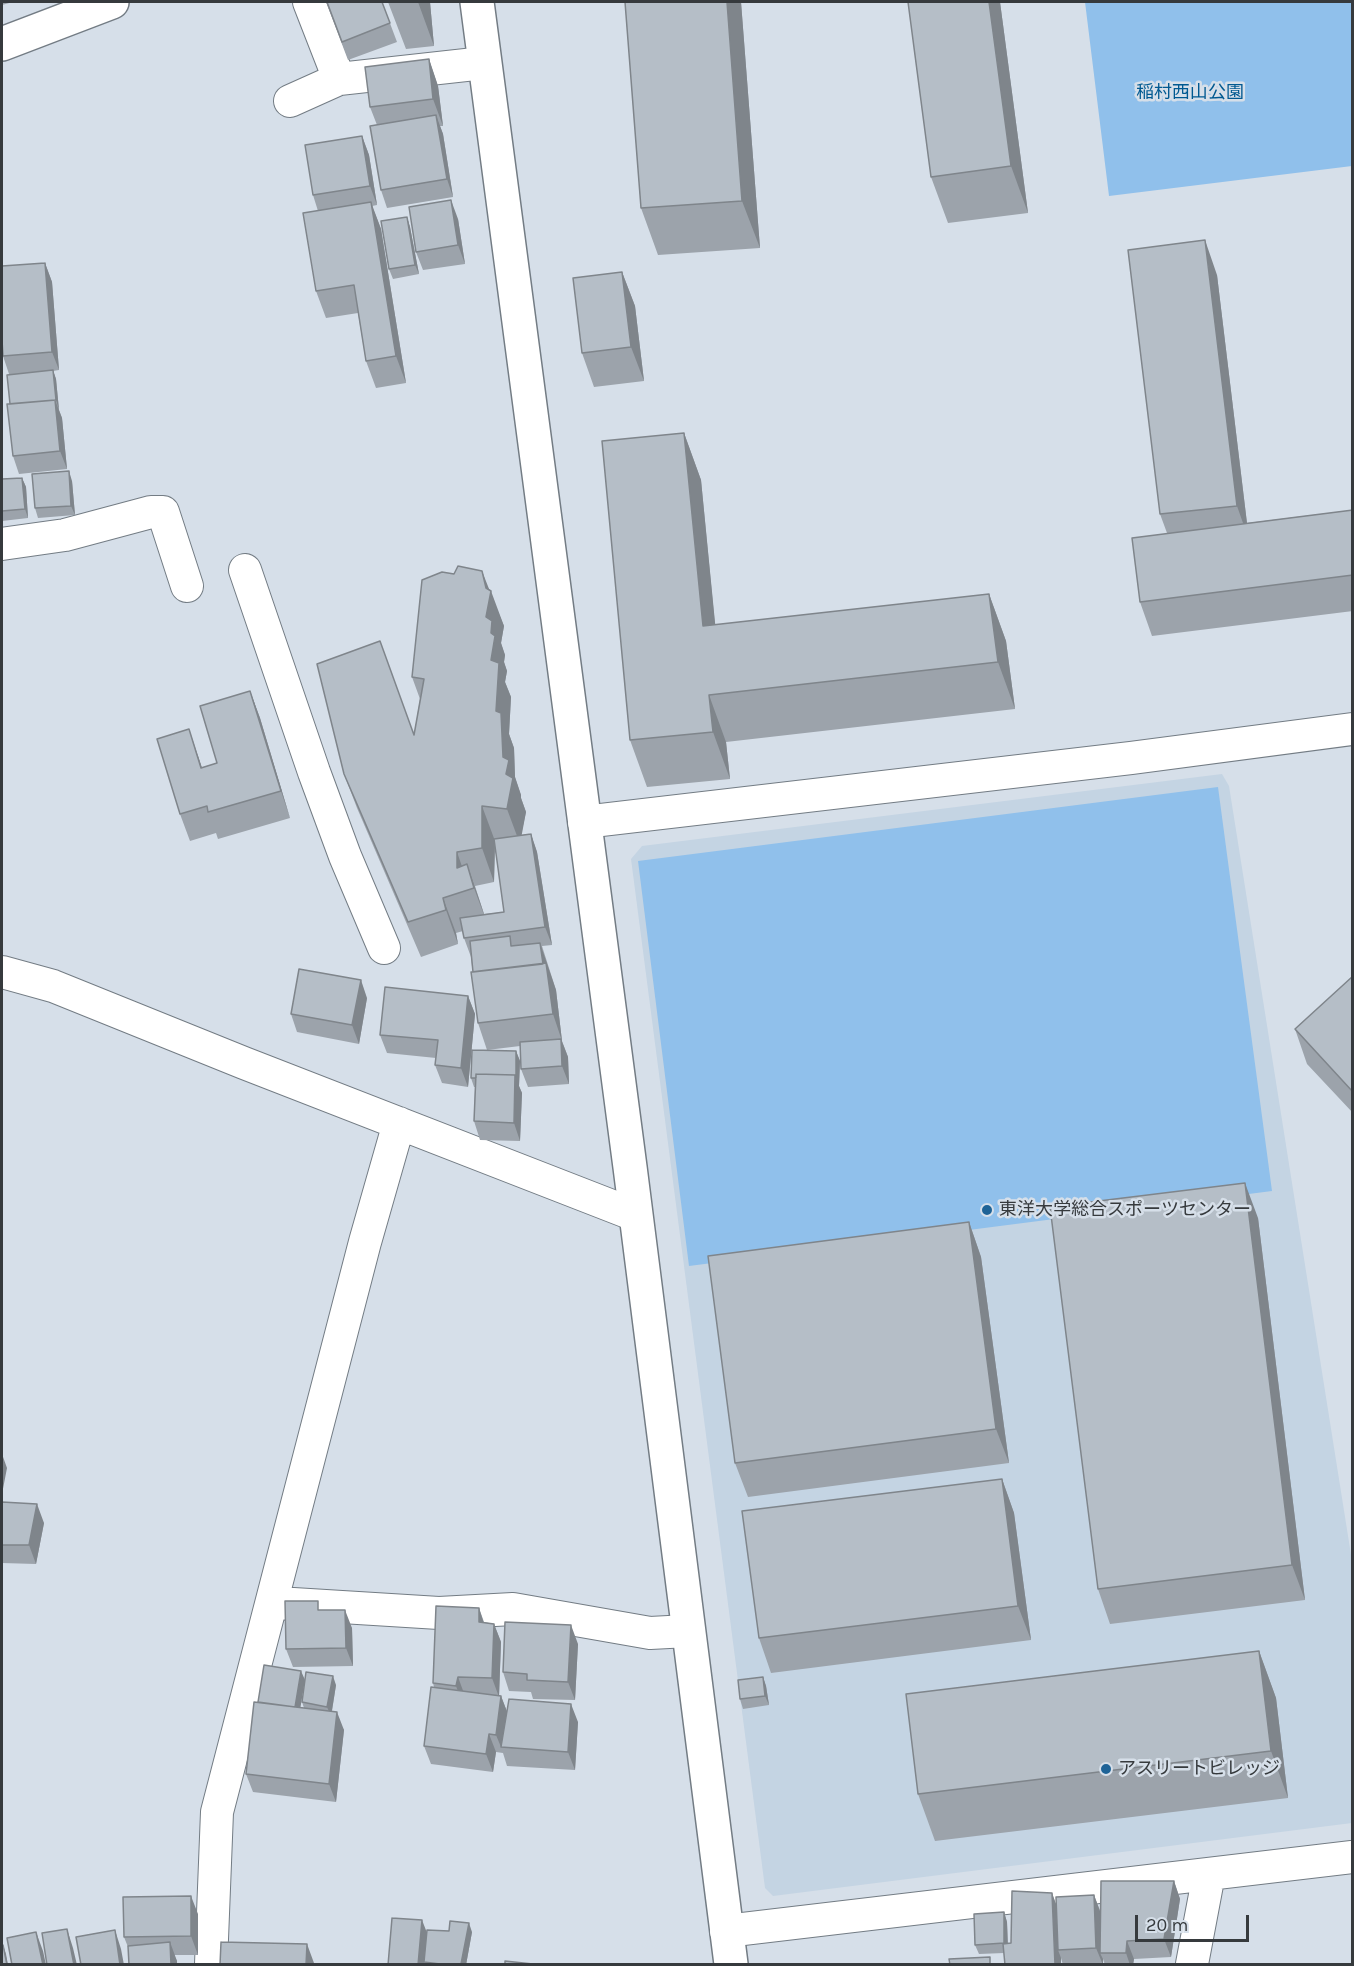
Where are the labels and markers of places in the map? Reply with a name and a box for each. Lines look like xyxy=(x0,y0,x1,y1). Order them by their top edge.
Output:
place label: 東洋大学総合スポーツセンター xyxy=(999,1199,1251,1221)
marker: 東洋大学総合スポーツセンター xyxy=(980,1203,994,1217)
place label: アスリートビレッジ xyxy=(1118,1758,1280,1780)
marker: アスリートビレッジ xyxy=(1099,1762,1113,1776)

